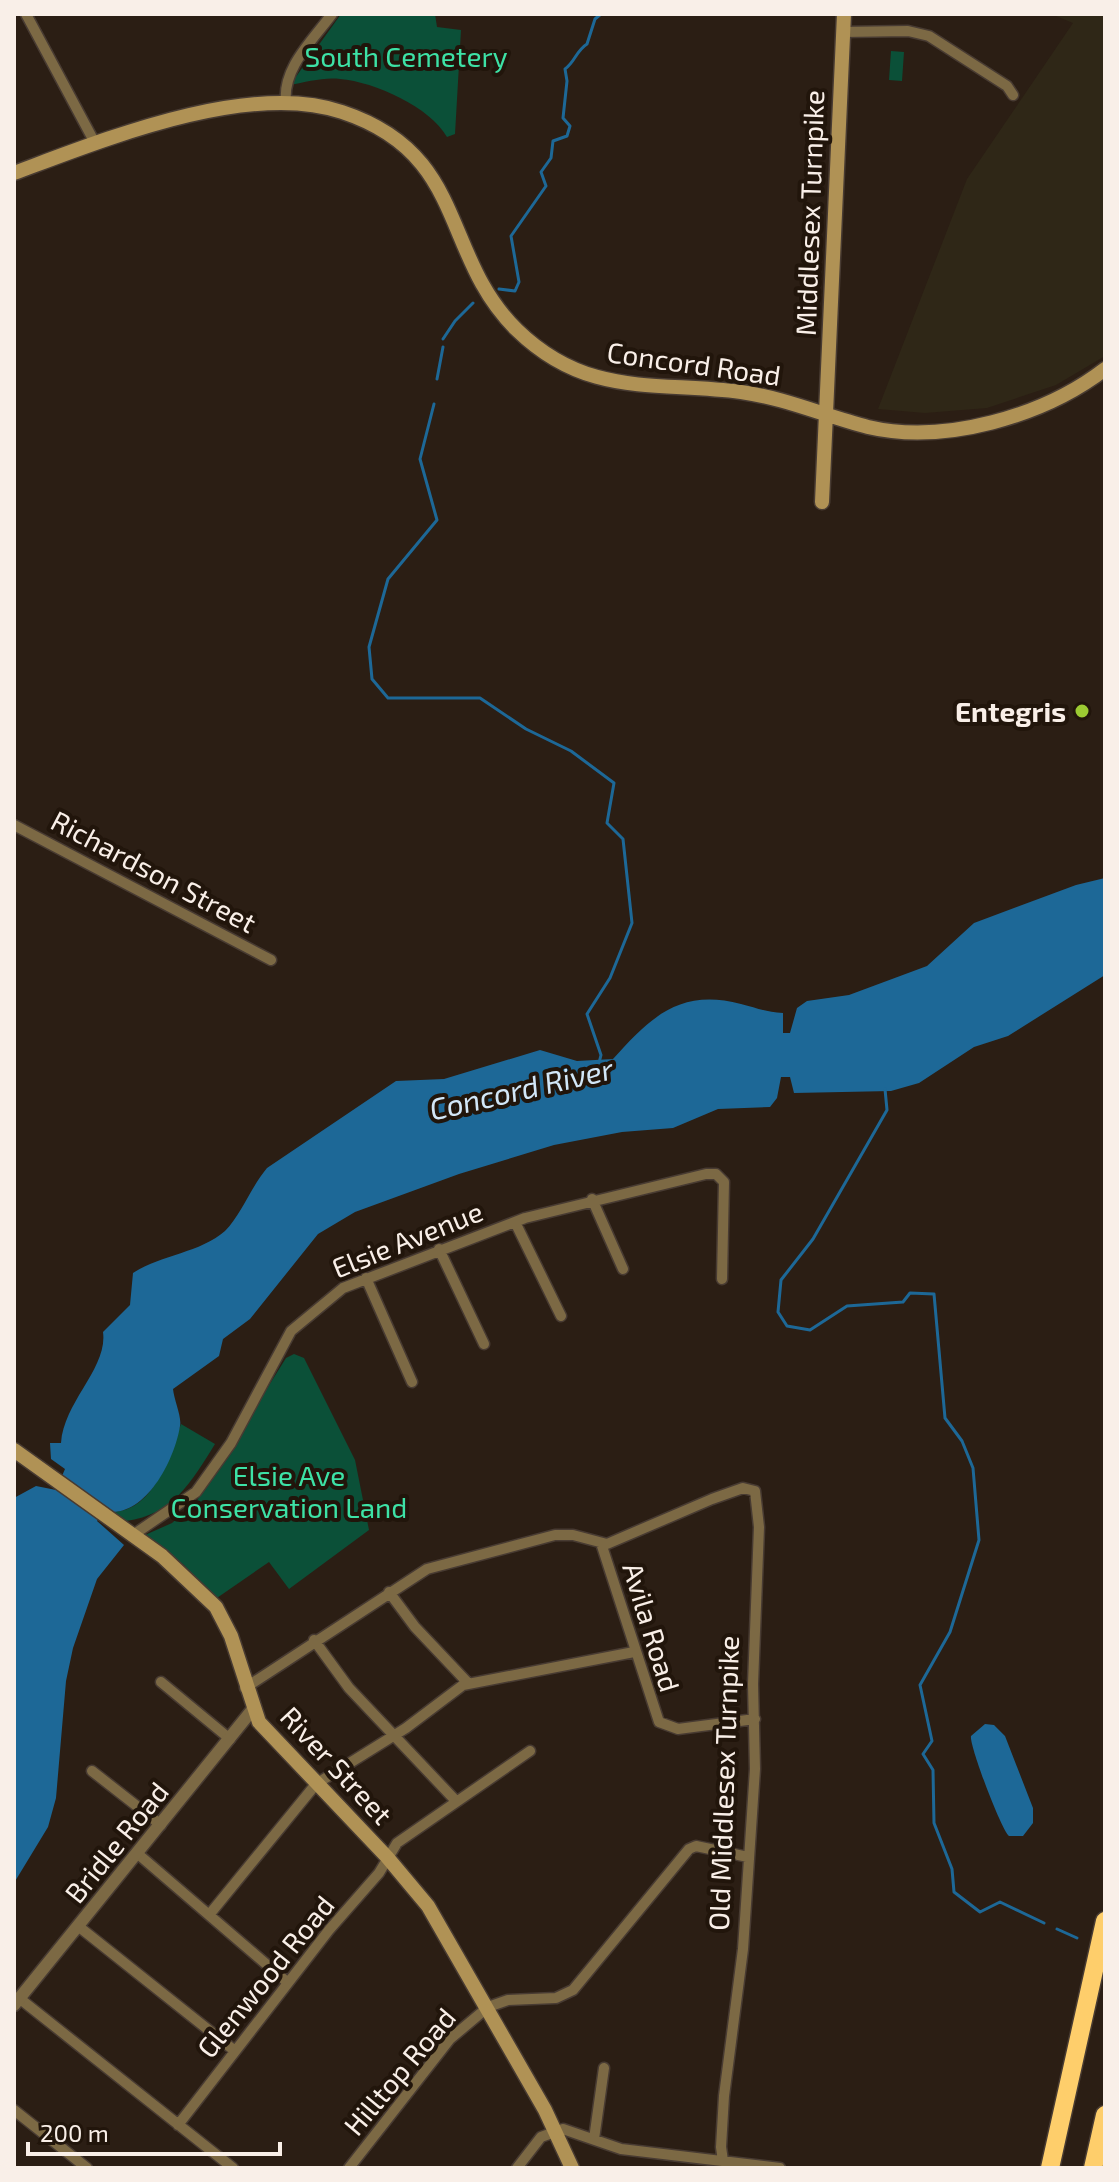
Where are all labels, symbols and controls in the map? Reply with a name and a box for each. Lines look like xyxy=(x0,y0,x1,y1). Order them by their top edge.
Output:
park label: South Cemetery xyxy=(304,39,508,73)
street label: Middlesex Turnpike xyxy=(788,90,830,336)
street label: Concord Road xyxy=(605,334,783,392)
place label: Entegris xyxy=(955,694,1066,728)
marker: Entegris xyxy=(1073,702,1091,720)
street label: Richardson Street xyxy=(46,803,262,939)
water label: Concord River xyxy=(425,1049,618,1127)
street label: Elsie Avenue xyxy=(327,1193,487,1285)
park label: Elsie Ave Conservation Land xyxy=(171,1458,407,1524)
street label: Avila Road xyxy=(616,1558,688,1696)
street label: Old Middlesex Turnpike xyxy=(701,1635,745,1931)
street label: River Street xyxy=(274,1699,400,1831)
street label: Bridle Road xyxy=(57,1775,175,1909)
street label: Glenwood Road xyxy=(189,1888,341,2064)
street label: Hilltop Road xyxy=(336,2000,462,2142)
scale bar xyxy=(28,2106,280,2156)
text: 200 m xyxy=(40,2118,109,2147)

